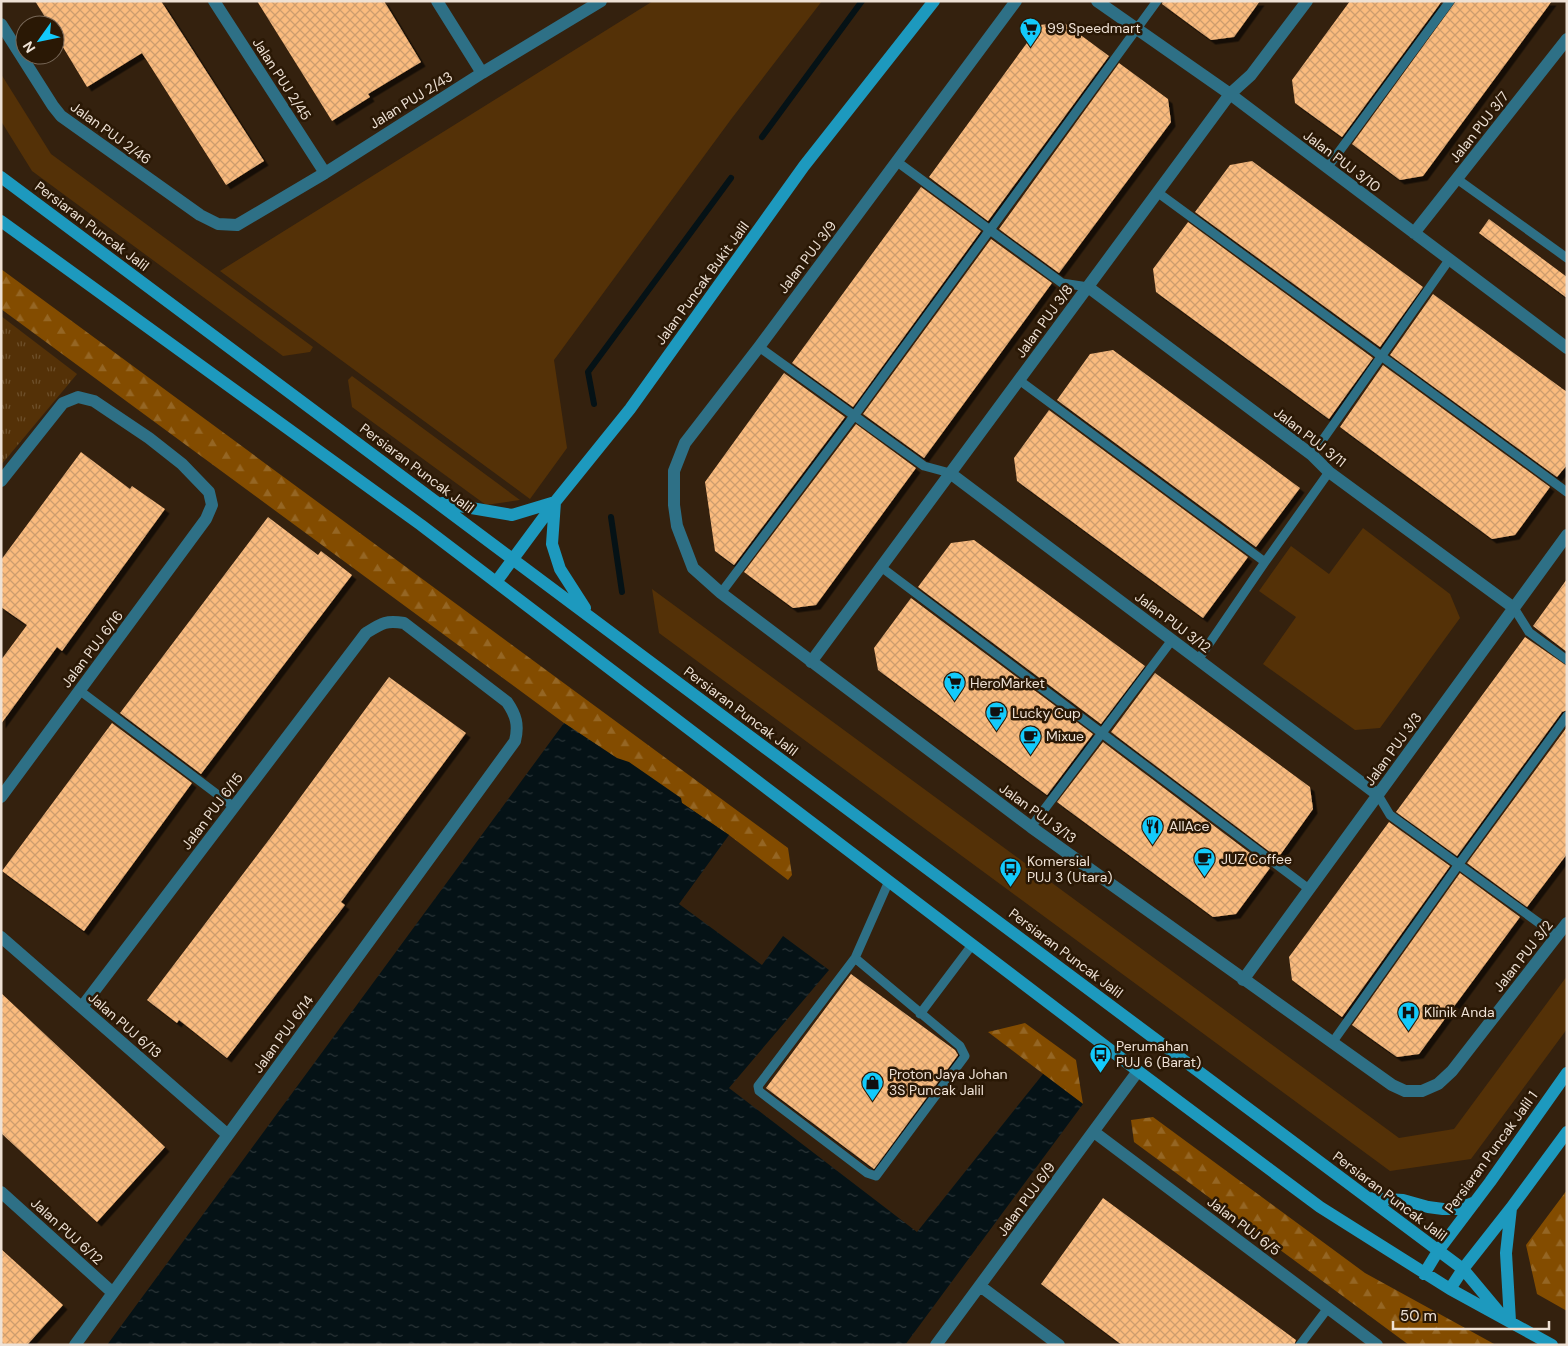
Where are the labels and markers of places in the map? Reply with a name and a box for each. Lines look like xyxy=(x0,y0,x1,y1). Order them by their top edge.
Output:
supermarket icon: 99 Speedmart xyxy=(1019,16,1043,47)
place label: 99 Speedmart xyxy=(1047,19,1141,37)
supermarket icon: HeroMarket xyxy=(942,671,966,702)
place label: HeroMarket xyxy=(970,674,1045,692)
cafe icon: Lucky Cup xyxy=(984,701,1008,732)
place label: Lucky Cup xyxy=(1012,704,1081,722)
cafe icon: Mixue xyxy=(1018,724,1042,755)
place label: Mixue xyxy=(1046,727,1084,745)
restaurant icon: AllAce xyxy=(1141,814,1165,845)
place label: AllAce xyxy=(1169,817,1209,835)
cafe icon: JUZ Coffee xyxy=(1193,847,1217,878)
place label: JUZ Coffee xyxy=(1221,850,1292,868)
place label: Komersial PUJ 3 (Utara) xyxy=(1027,852,1113,886)
bus stop icon: Komersial PUJ 3 (Utara) xyxy=(999,857,1023,888)
hospital icon: Klinik Anda xyxy=(1396,1000,1420,1031)
place label: Klinik Anda xyxy=(1424,1003,1495,1021)
place label: Perumahan PUJ 6 (Barat) xyxy=(1116,1037,1201,1071)
bus stop icon: Perumahan PUJ 6 (Barat) xyxy=(1088,1042,1112,1073)
place label: Proton Jaya Johan 3S Puncak Jalil xyxy=(889,1065,1008,1099)
shop icon: Proton Jaya Johan 3S Puncak Jalil xyxy=(861,1070,885,1101)

